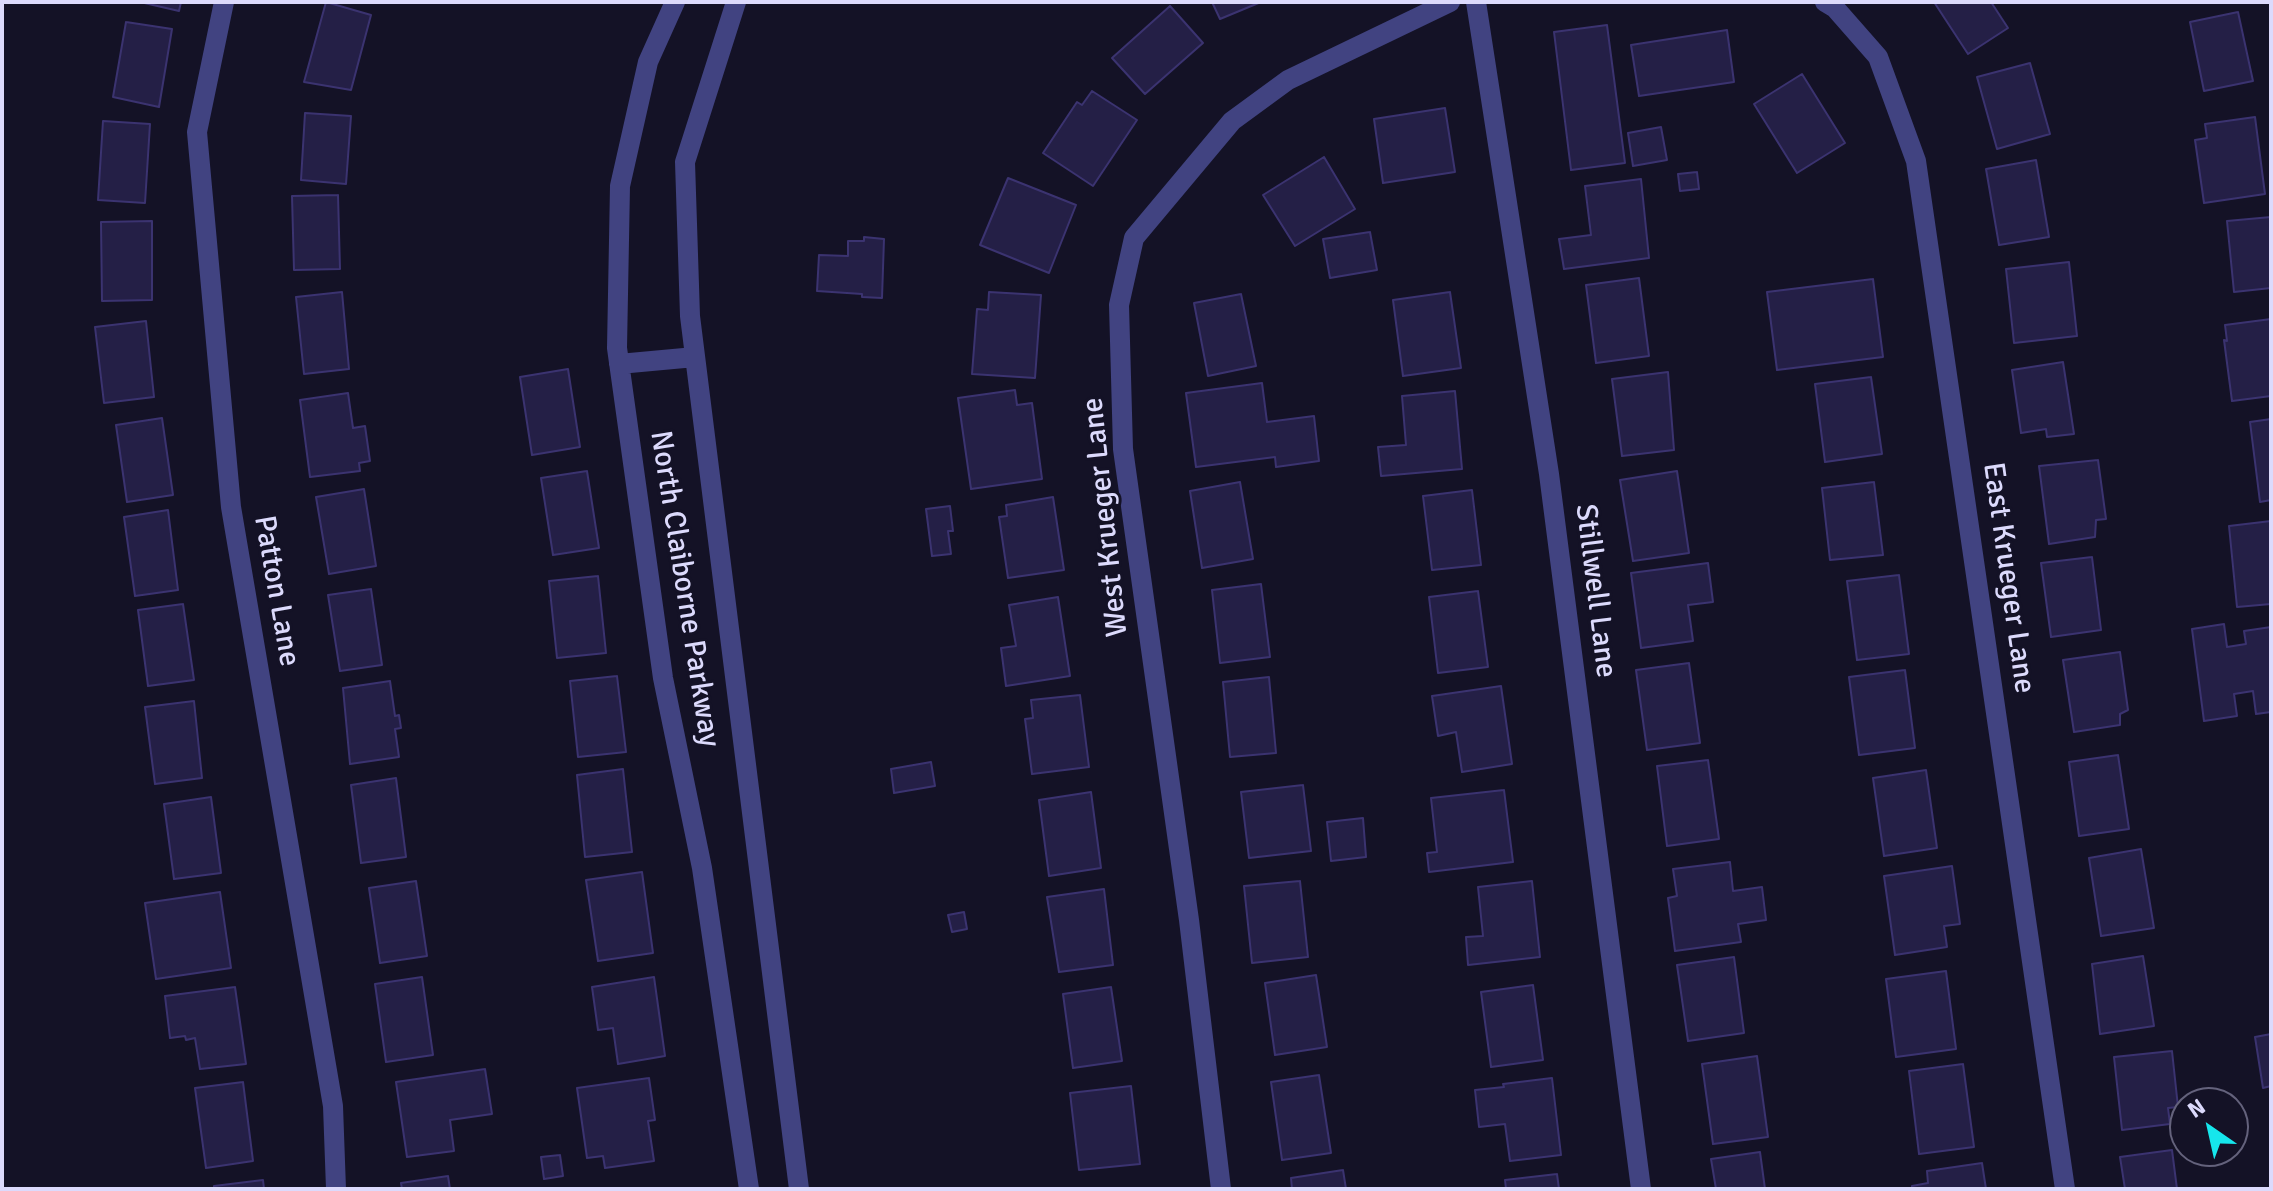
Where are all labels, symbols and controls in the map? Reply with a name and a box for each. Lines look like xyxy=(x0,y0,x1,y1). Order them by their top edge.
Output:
street label: West Krueger Lane xyxy=(1076,396,1136,638)
street label: North Claiborne Parkway xyxy=(641,428,727,750)
street label: East Krueger Lane xyxy=(1974,460,2042,696)
street label: Stillwell Lane xyxy=(1566,502,1624,680)
street label: Patton Lane xyxy=(245,513,307,669)
north arrow xyxy=(2169,1087,2249,1167)
text: N xyxy=(2183,1093,2210,1124)

